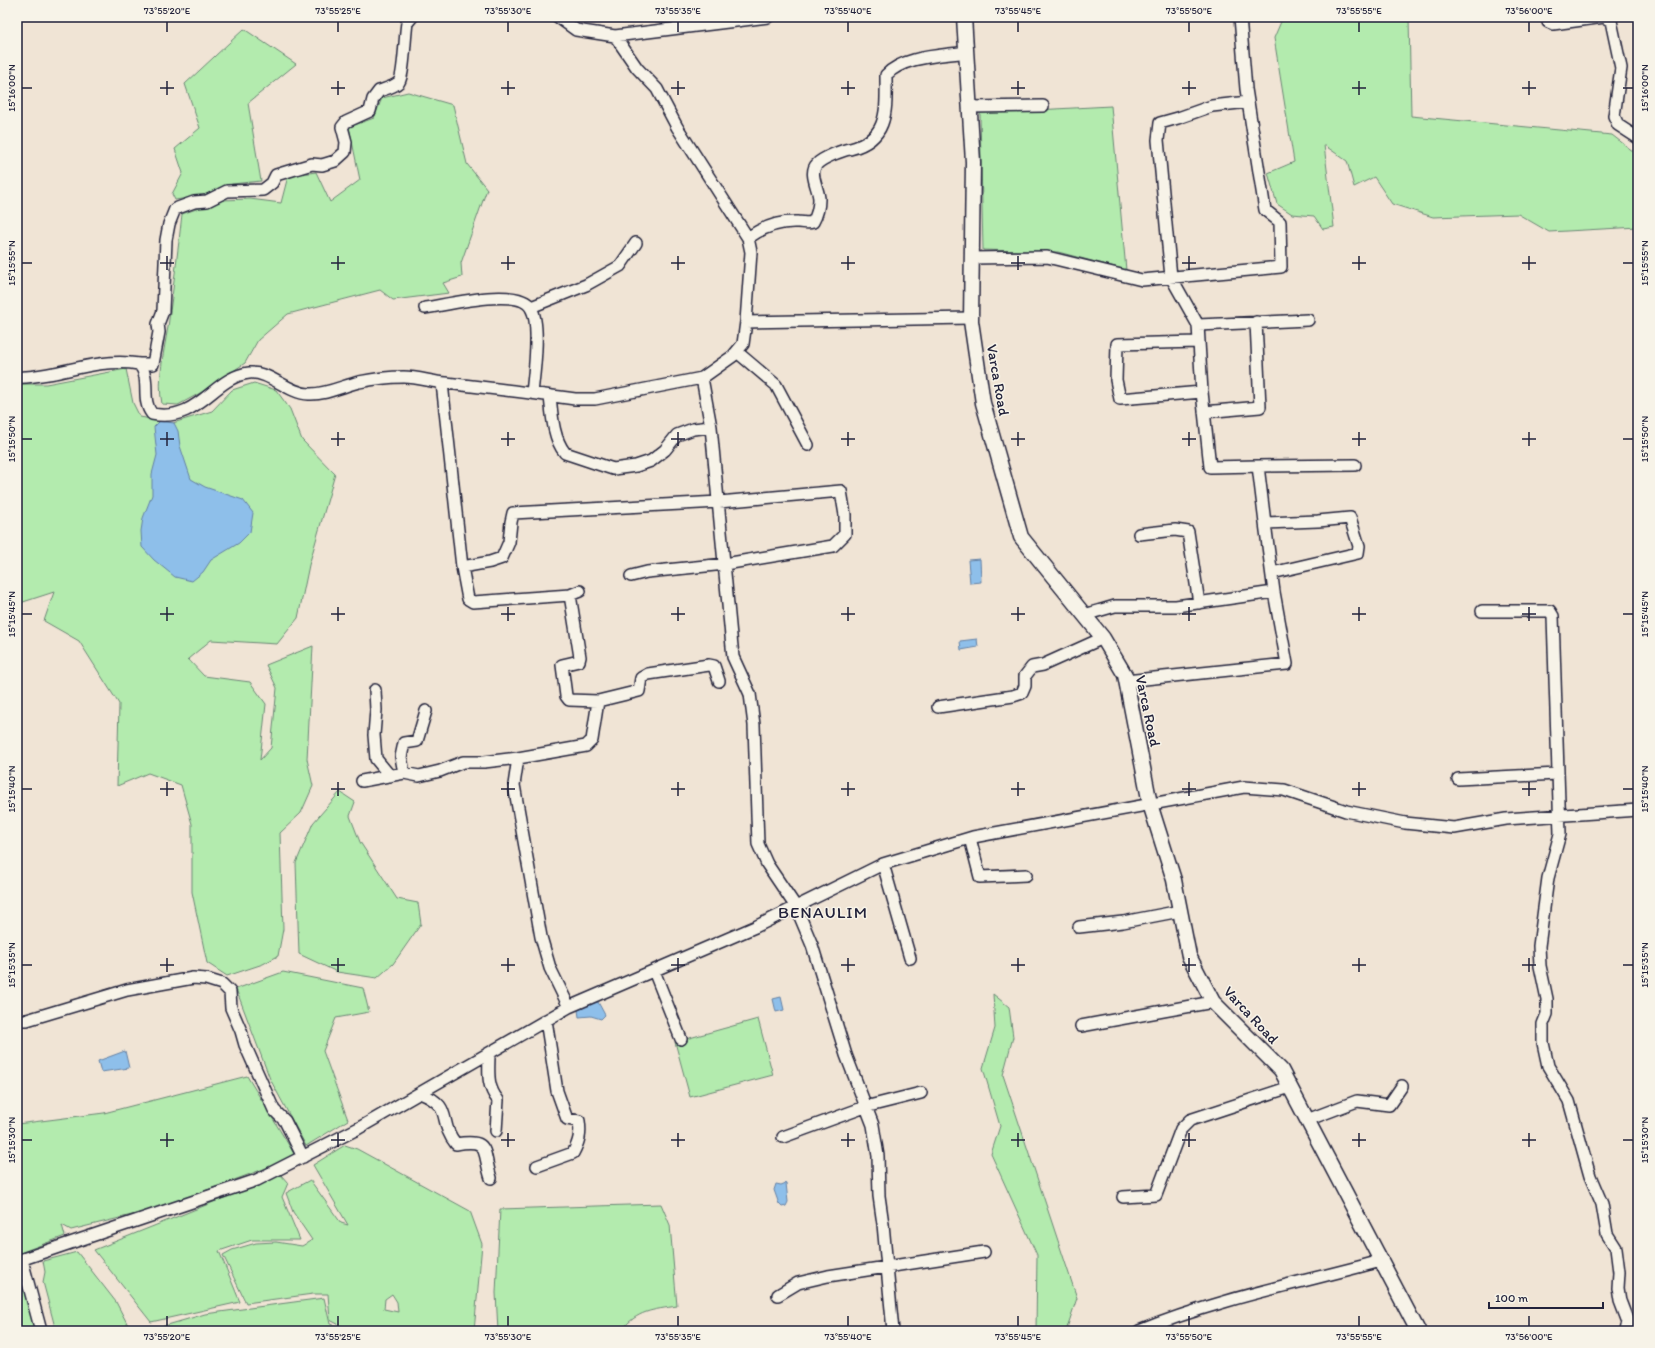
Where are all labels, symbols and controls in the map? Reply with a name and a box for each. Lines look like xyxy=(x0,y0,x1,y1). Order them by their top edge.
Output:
text: 73°55'20"E xyxy=(144,4,191,17)
text: 73°55'25"E xyxy=(315,4,361,17)
text: 73°55'30"E xyxy=(485,4,532,17)
text: 73°55'35"E xyxy=(655,4,701,17)
text: 73°55'40"E xyxy=(824,4,872,17)
text: 73°55'45"E xyxy=(995,4,1042,17)
text: 73°55'50"E xyxy=(1166,4,1213,17)
text: 73°55'55"E xyxy=(1336,4,1382,17)
text: 73°56'00"E xyxy=(1505,4,1553,17)
text: 15°16'00"N xyxy=(5,64,18,112)
text: 15°16'00"N xyxy=(1638,64,1651,112)
text: 15°15'55"N xyxy=(5,240,18,286)
text: 15°15'55"N xyxy=(1638,240,1651,286)
street label: Varca Road xyxy=(983,343,1013,417)
text: 15°15'50"N xyxy=(5,416,18,462)
text: 15°15'50"N xyxy=(1638,416,1651,462)
text: 15°15'45"N xyxy=(5,591,18,637)
text: 15°15'45"N xyxy=(1638,591,1651,637)
street label: Varca Road xyxy=(1132,674,1164,748)
text: 15°15'40"N xyxy=(5,765,18,813)
text: 15°15'40"N xyxy=(1638,765,1651,813)
district label: BENAULIM xyxy=(778,902,868,922)
text: 15°15'35"N xyxy=(5,942,18,988)
text: 15°15'35"N xyxy=(1638,942,1651,988)
street label: Varca Road xyxy=(1220,982,1282,1048)
text: 15°15'30"N xyxy=(5,1116,18,1163)
text: 15°15'30"N xyxy=(1638,1116,1651,1163)
scale bar xyxy=(1489,1284,1603,1310)
text: 100 m xyxy=(1495,1291,1528,1305)
text: 73°55'20"E xyxy=(144,1330,191,1343)
text: 73°55'25"E xyxy=(315,1330,361,1343)
text: 73°55'30"E xyxy=(485,1330,532,1343)
text: 73°55'35"E xyxy=(655,1330,701,1343)
text: 73°55'40"E xyxy=(824,1330,872,1343)
text: 73°55'45"E xyxy=(995,1330,1042,1343)
text: 73°55'50"E xyxy=(1166,1330,1213,1343)
text: 73°55'55"E xyxy=(1336,1330,1382,1343)
text: 73°56'00"E xyxy=(1505,1330,1553,1343)

